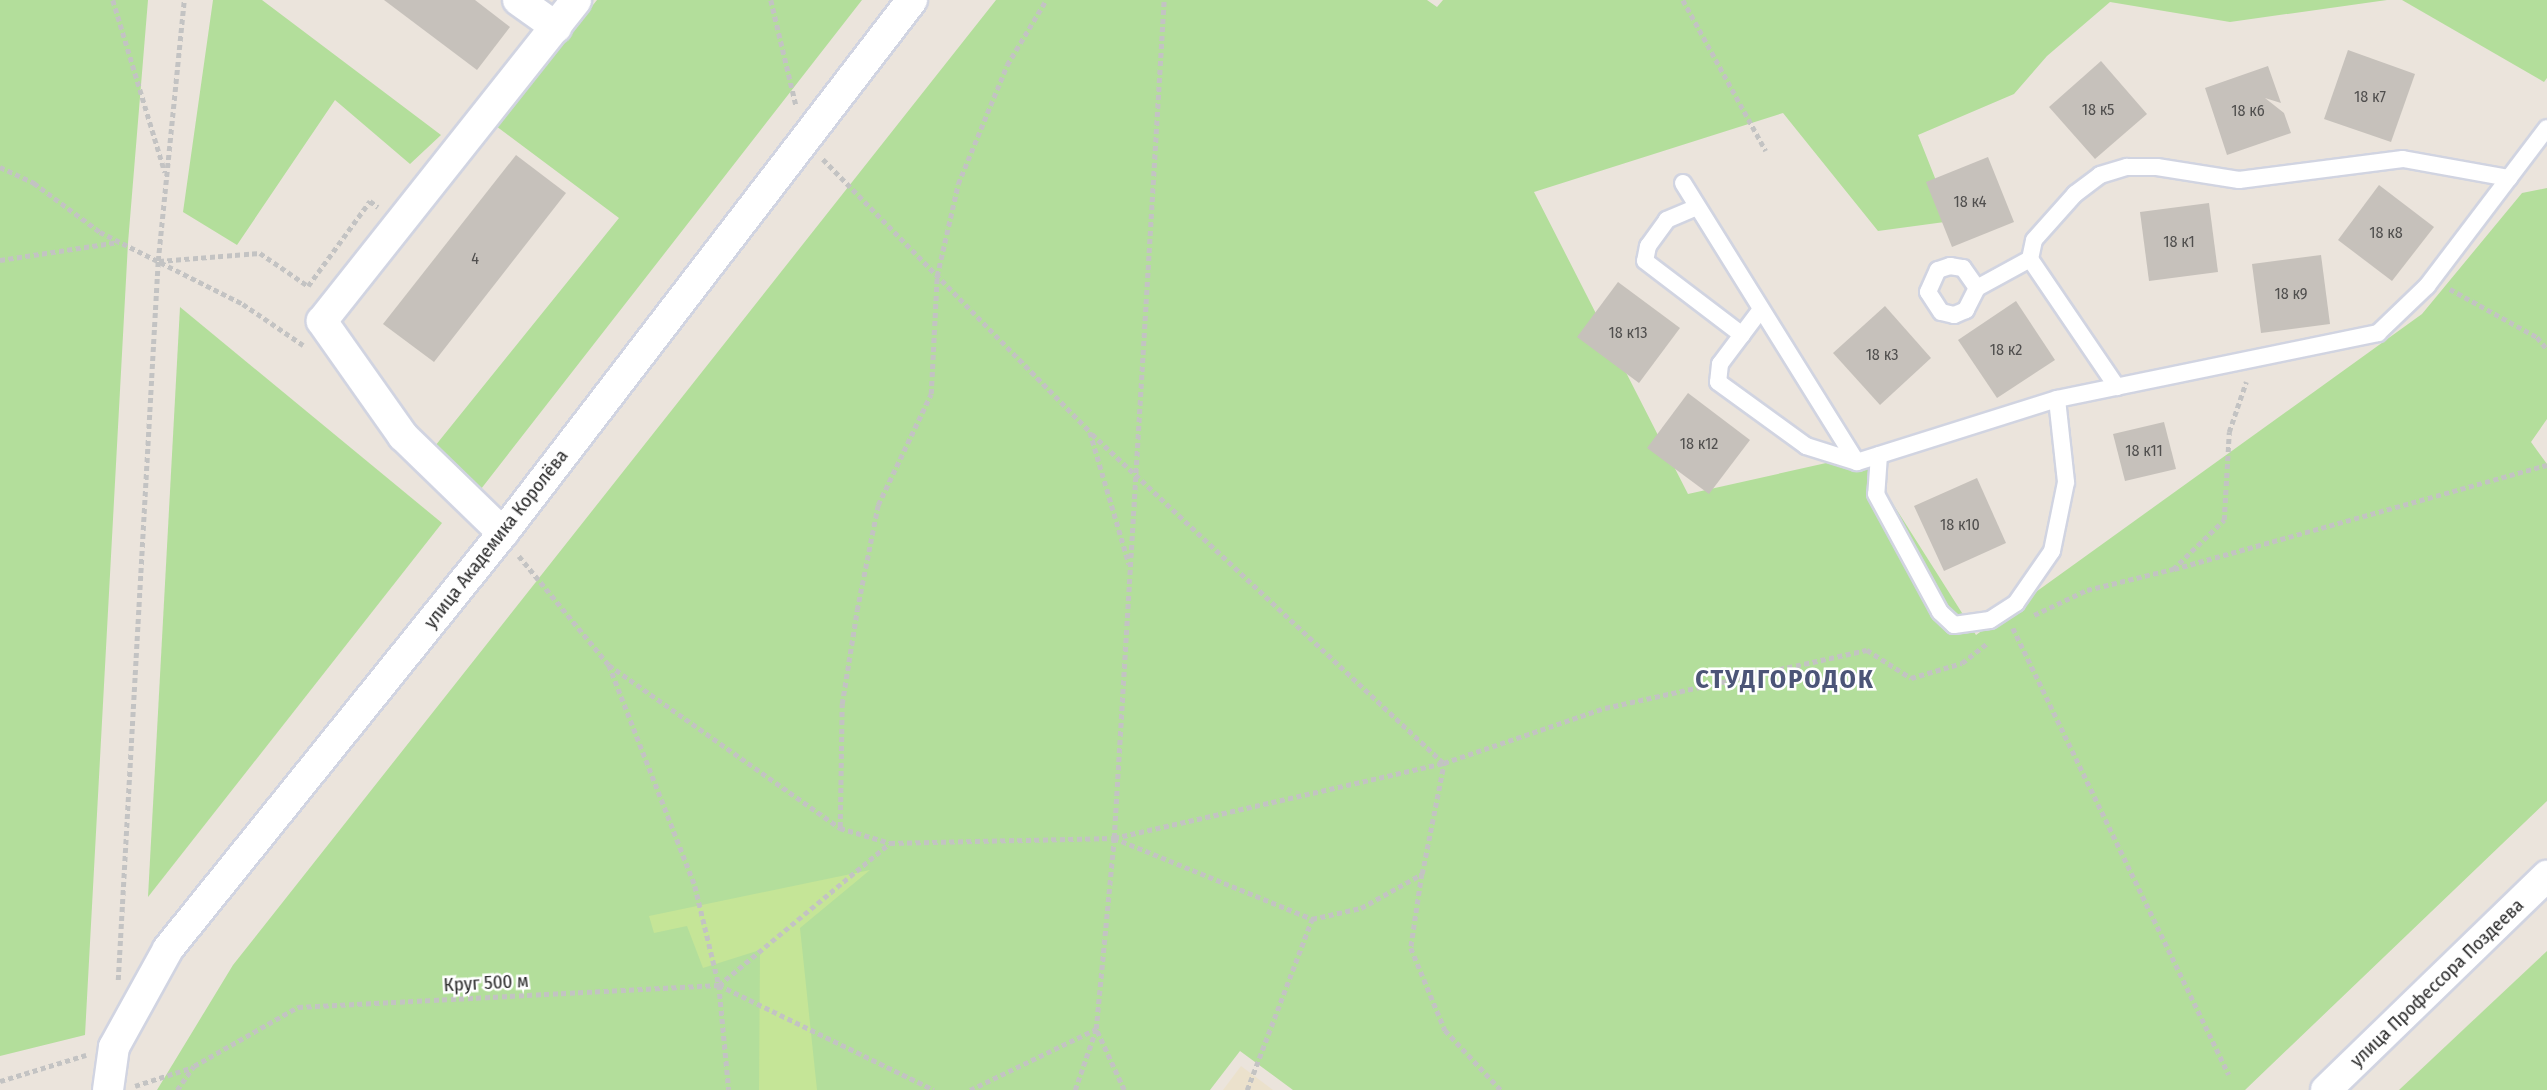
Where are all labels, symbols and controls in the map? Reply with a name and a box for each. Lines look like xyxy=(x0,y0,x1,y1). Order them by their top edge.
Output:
house number: 18 к7 xyxy=(2354,87,2386,107)
house number: 18 к5 xyxy=(2082,100,2114,120)
house number: 18 к6 xyxy=(2231,101,2265,121)
house number: 18 к4 xyxy=(1953,192,1987,212)
house number: 18 к8 xyxy=(2369,223,2403,243)
house number: 18 к1 xyxy=(2163,232,2195,252)
house number: 4 xyxy=(471,249,479,269)
house number: 18 к9 xyxy=(2274,284,2308,304)
house number: 18 к13 xyxy=(1609,323,1647,343)
house number: 18 к2 xyxy=(1990,340,2022,360)
house number: 18 к3 xyxy=(1866,345,1898,365)
house number: 18 к12 xyxy=(1680,434,1718,454)
house number: 18 к11 xyxy=(2125,441,2163,461)
street label: улица Академика Королёва xyxy=(419,445,573,633)
house number: 18 к10 xyxy=(1940,515,1980,535)
district label: СТУДГОРОДОК xyxy=(1697,664,1873,696)
street label: улица Профессора Поздеева xyxy=(2345,894,2529,1072)
street label: Круг 500 м xyxy=(443,969,529,997)

